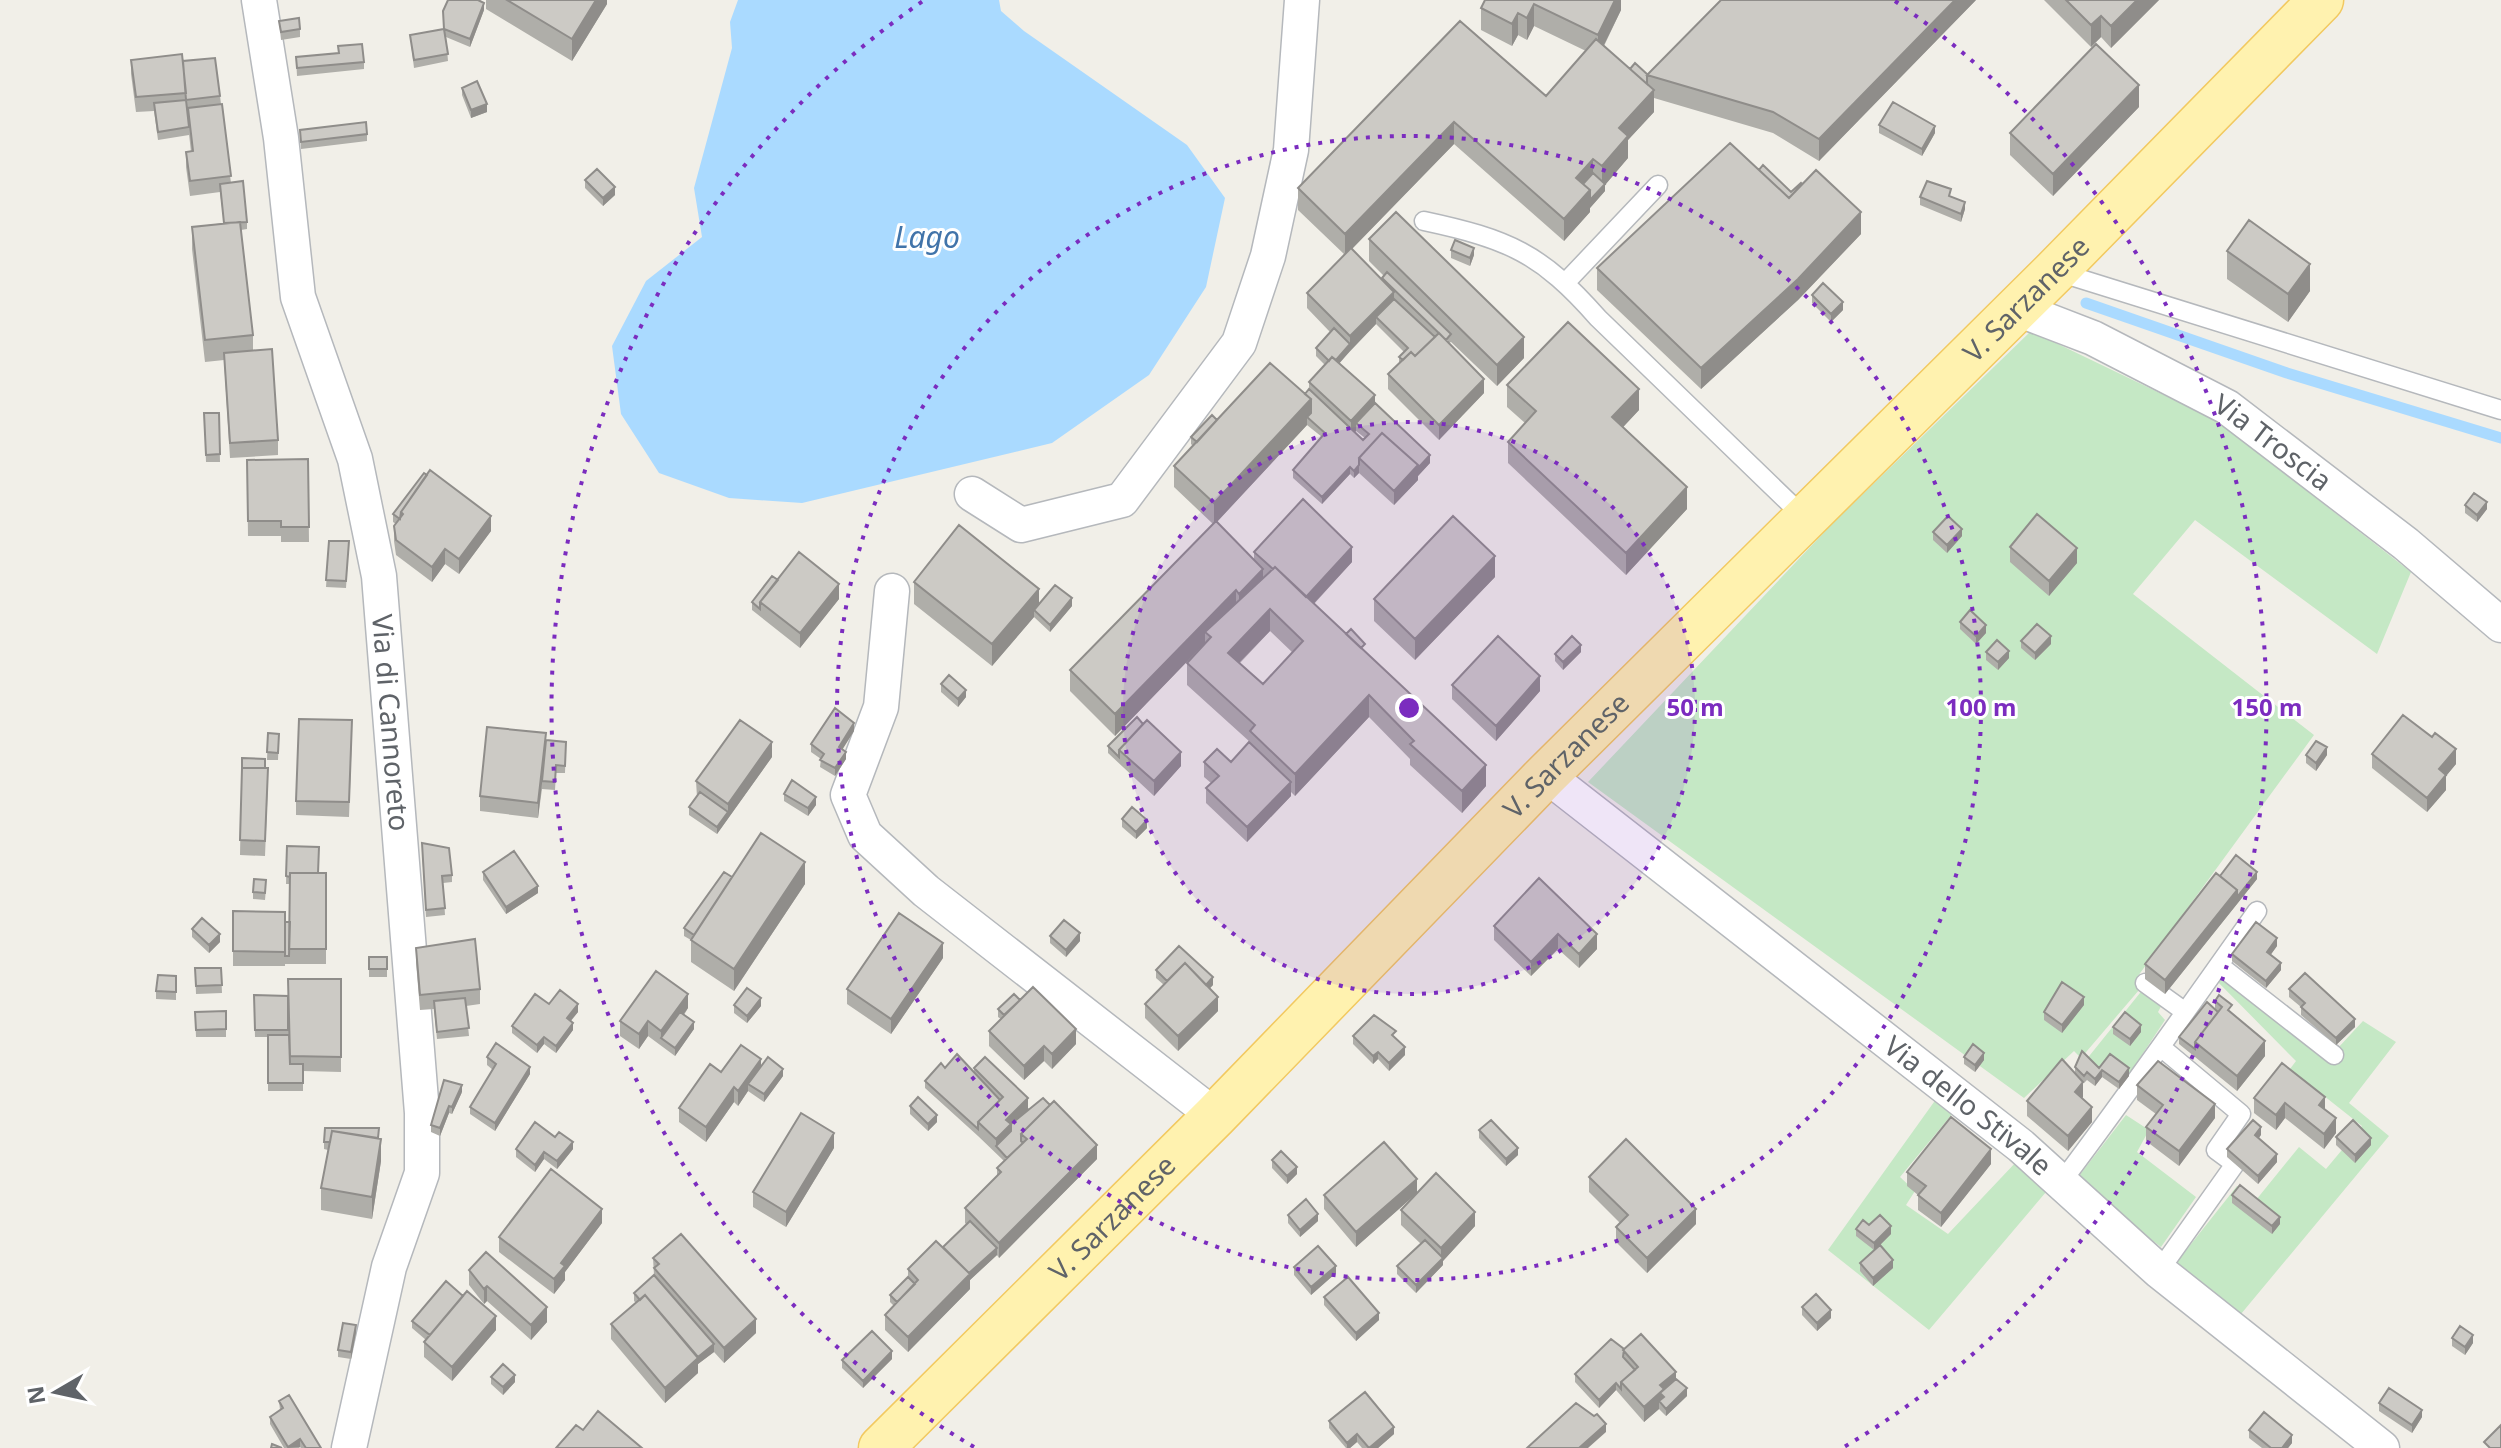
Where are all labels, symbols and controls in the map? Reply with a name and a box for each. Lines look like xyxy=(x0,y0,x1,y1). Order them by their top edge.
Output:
water label: Lago xyxy=(894,216,960,257)
street label: V. Sarzanese xyxy=(1954,227,2097,370)
street label: Via Troscia xyxy=(2208,384,2340,499)
street label: Via di Cannoreto xyxy=(364,613,419,833)
street label: V. Sarzanese xyxy=(1494,683,1637,826)
text: 50 m xyxy=(1666,690,1724,723)
text: 100 m xyxy=(1946,690,2016,723)
text: 150 m xyxy=(2232,690,2302,723)
centre of rings xyxy=(1395,694,1423,722)
street label: Via dello Stivale xyxy=(1877,1026,2061,1183)
street label: V. Sarzanese xyxy=(1040,1146,1183,1289)
north arrow xyxy=(16,1352,96,1432)
text: N xyxy=(19,1384,51,1406)

